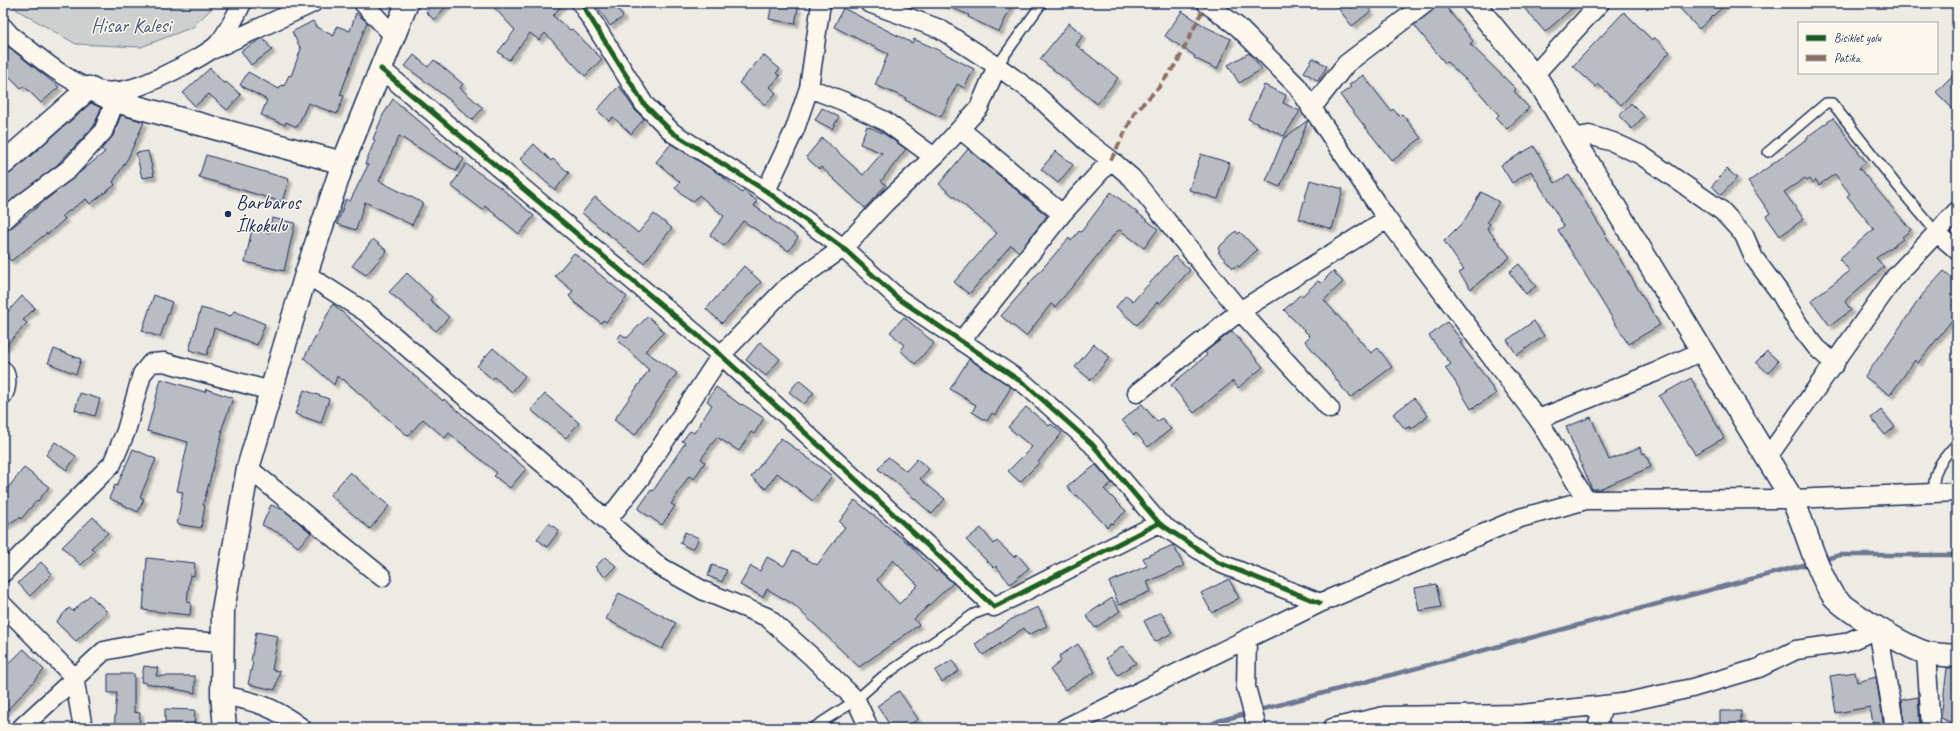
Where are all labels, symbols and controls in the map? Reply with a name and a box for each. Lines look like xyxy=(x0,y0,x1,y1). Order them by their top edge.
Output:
park label: Hisar Kalesi xyxy=(91,13,173,38)
legend xyxy=(1798,22,1938,74)
text: Bisiklet yolu xyxy=(1834,30,1882,46)
text: Patika xyxy=(1834,50,1861,66)
place label: Barbaros İlkokulu xyxy=(236,190,302,238)
marker: Barbaros İlkokulu xyxy=(223,209,233,219)

